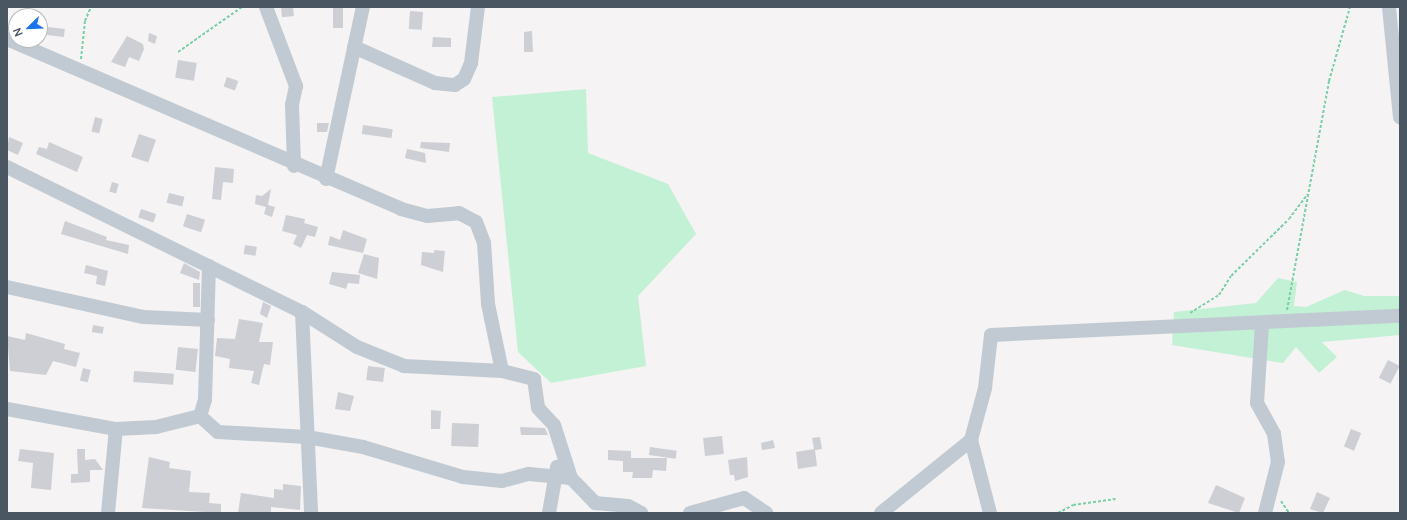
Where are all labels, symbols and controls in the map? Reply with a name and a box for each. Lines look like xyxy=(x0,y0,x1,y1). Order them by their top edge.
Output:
north arrow xyxy=(8,8,48,48)
text: N xyxy=(9,26,26,39)

